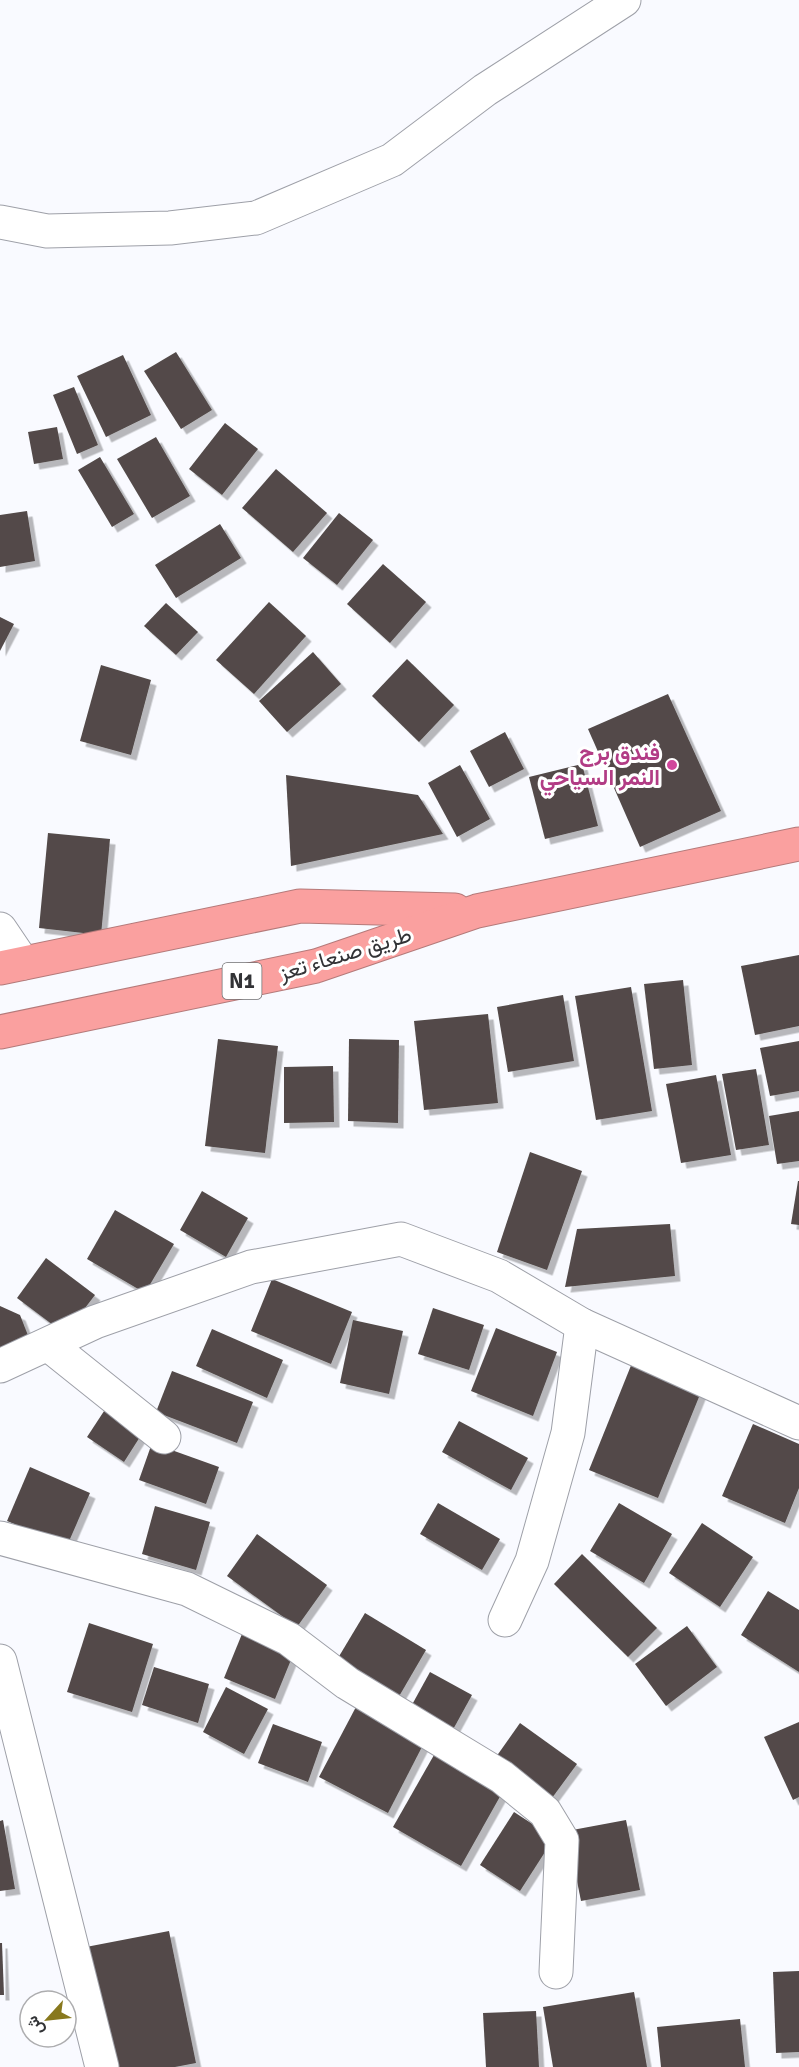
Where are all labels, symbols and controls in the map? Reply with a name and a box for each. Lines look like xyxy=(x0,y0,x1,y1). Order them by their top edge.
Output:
place label: فندق برج النمر السياحي xyxy=(540,739,660,796)
marker: فندق برج النمر السياحي xyxy=(665,758,679,772)
street label: طريق صنعاء تعز xyxy=(275,921,415,987)
road number: N1 xyxy=(222,963,262,999)
north arrow xyxy=(18,1989,78,2049)
text: ش xyxy=(22,2012,49,2038)

